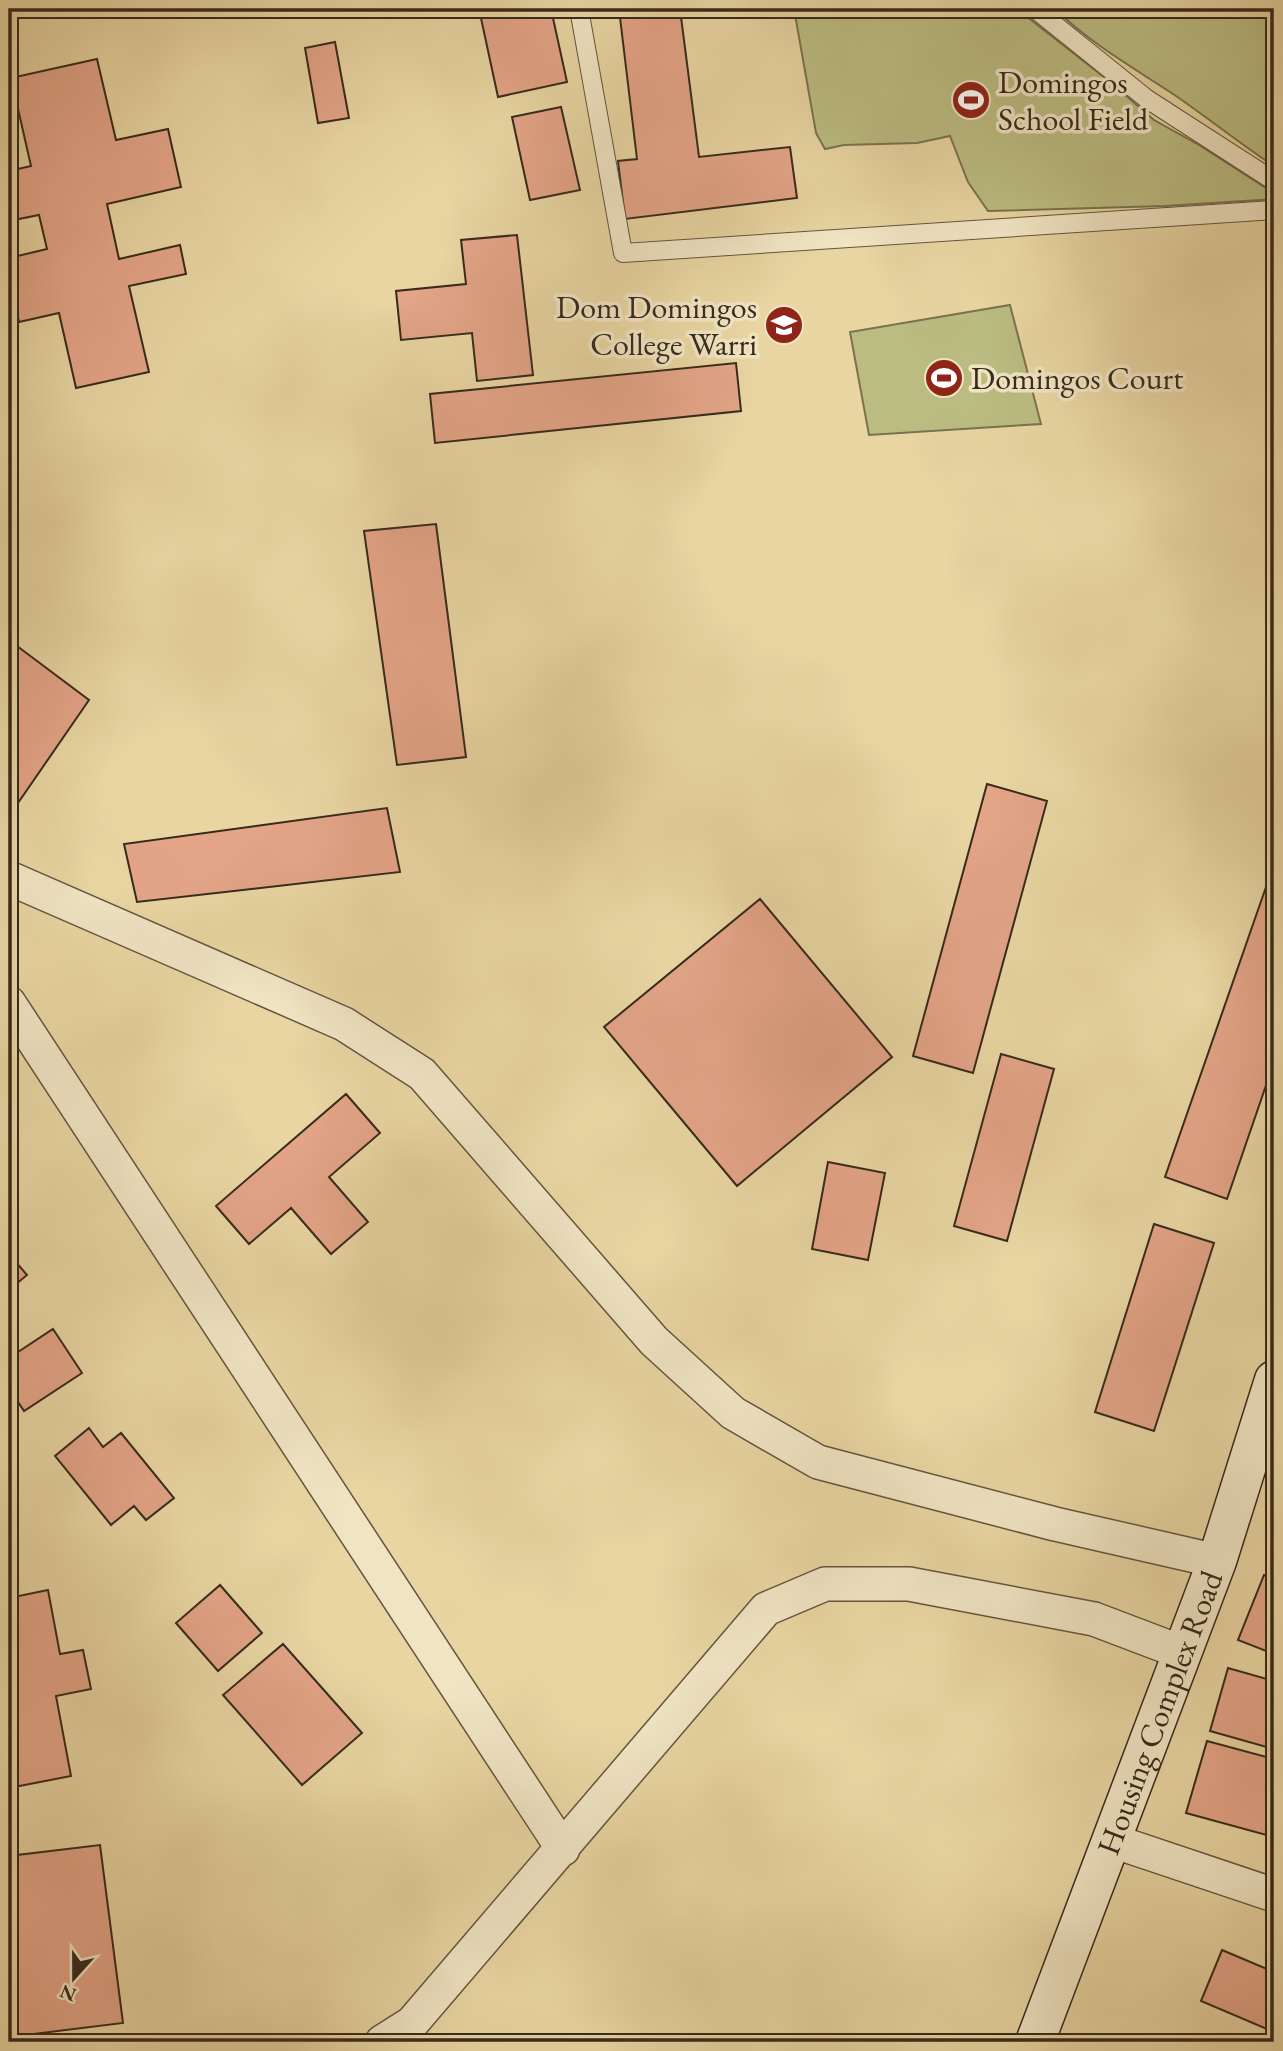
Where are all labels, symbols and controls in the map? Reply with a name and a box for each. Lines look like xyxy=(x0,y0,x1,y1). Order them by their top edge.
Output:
place label: Domingos School Field xyxy=(998,61,1149,140)
sports icon: Domingos School Field xyxy=(950,79,992,121)
place label: Dom Domingos College Warri xyxy=(556,286,757,365)
school or university icon: Dom Domingos College Warri xyxy=(763,304,805,346)
sports icon: Domingos Court xyxy=(923,357,965,399)
place label: Domingos Court xyxy=(971,357,1183,399)
street label: Housing Complex Road xyxy=(1087,1564,1233,1861)
north arrow xyxy=(38,1942,108,2012)
text: N xyxy=(56,1979,80,2008)

